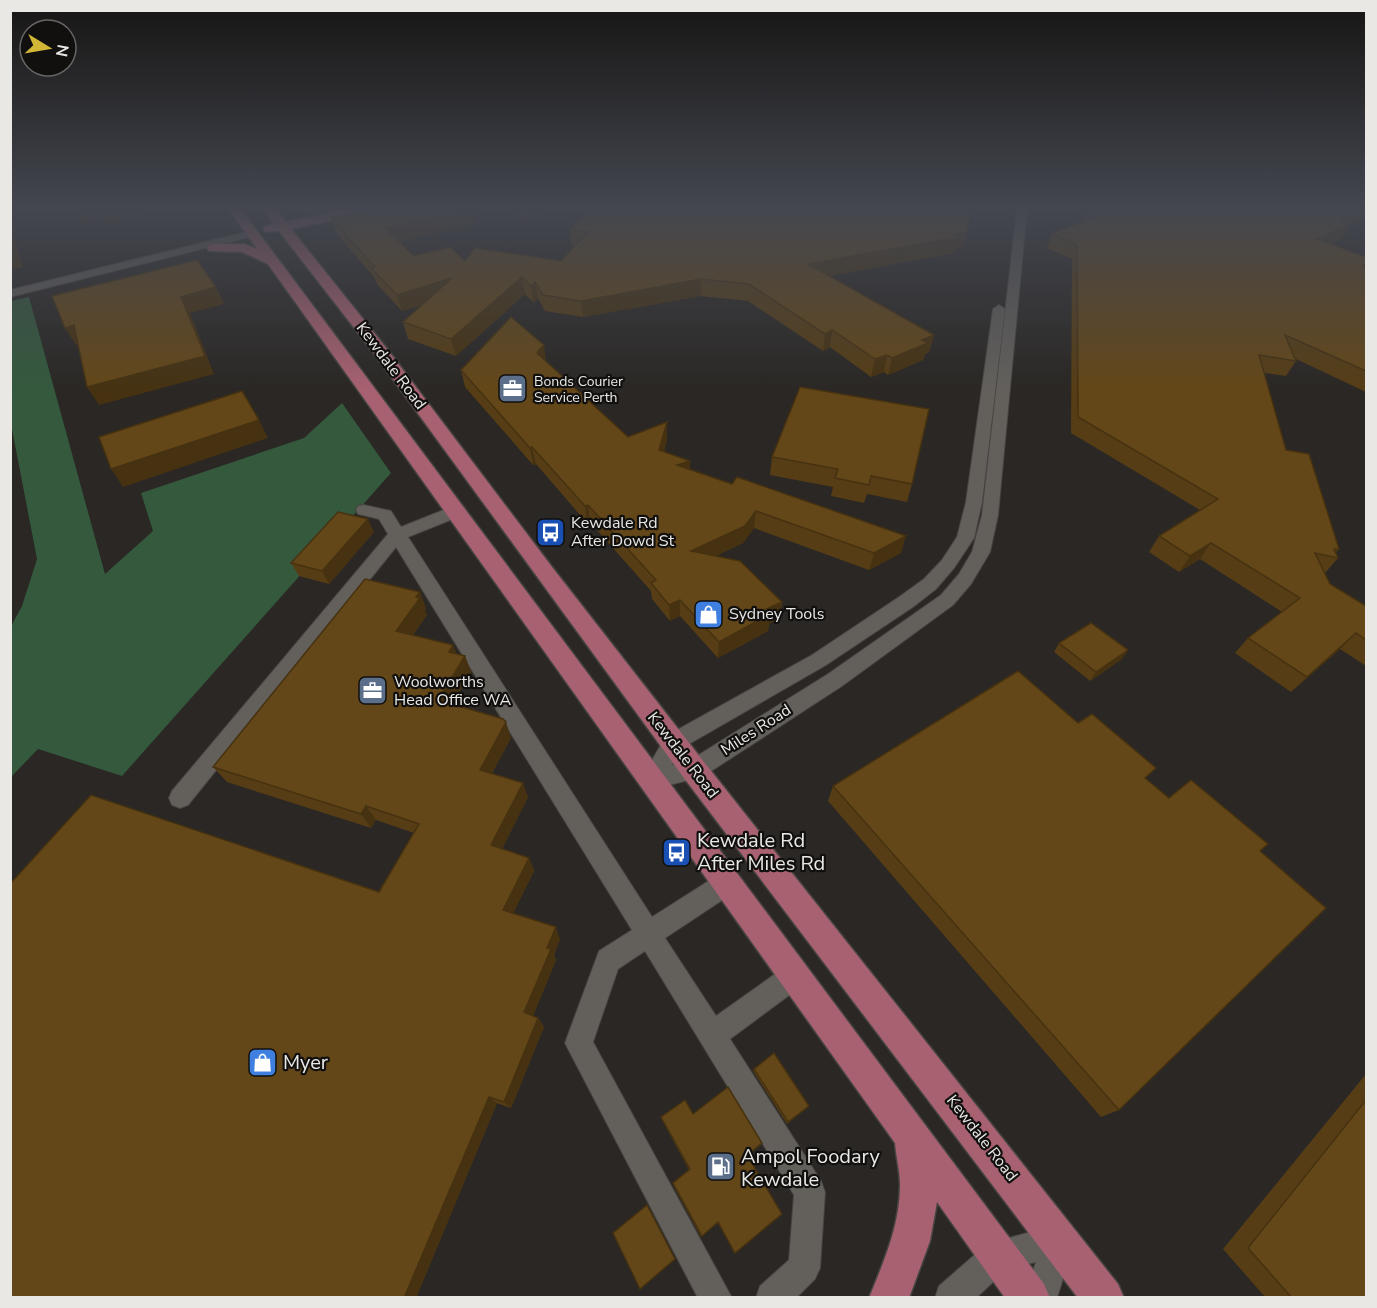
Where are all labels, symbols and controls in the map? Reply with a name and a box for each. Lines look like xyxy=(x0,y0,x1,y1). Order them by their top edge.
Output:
north arrow xyxy=(18,18,78,78)
text: N xyxy=(50,43,74,59)
street label: Kewdale Road xyxy=(351,318,431,414)
place label: Bonds Courier Service Perth xyxy=(534,372,623,407)
office icon: Bonds Courier Service Perth xyxy=(497,373,529,405)
place label: Kewdale Rd After Dowd St xyxy=(571,512,675,552)
bus stop icon: Kewdale Rd After Dowd St xyxy=(534,516,566,548)
shop icon: Sydney Tools xyxy=(692,598,724,630)
place label: Sydney Tools xyxy=(729,603,825,625)
place label: Woolworths Head Office WA xyxy=(394,671,512,711)
office icon: Woolworths Head Office WA xyxy=(357,675,389,707)
street label: Miles Road xyxy=(717,699,795,761)
street label: Kewdale Road xyxy=(642,707,724,803)
place label: Kewdale Rd After Miles Rd xyxy=(697,827,825,877)
bus stop icon: Kewdale Rd After Miles Rd xyxy=(660,836,692,868)
shop icon: Myer xyxy=(246,1046,278,1078)
place label: Myer xyxy=(283,1049,328,1076)
street label: Kewdale Road xyxy=(941,1090,1023,1186)
place label: Ampol Foodary Kewdale xyxy=(741,1143,880,1193)
fuel station icon: Ampol Foodary Kewdale xyxy=(704,1151,736,1183)

